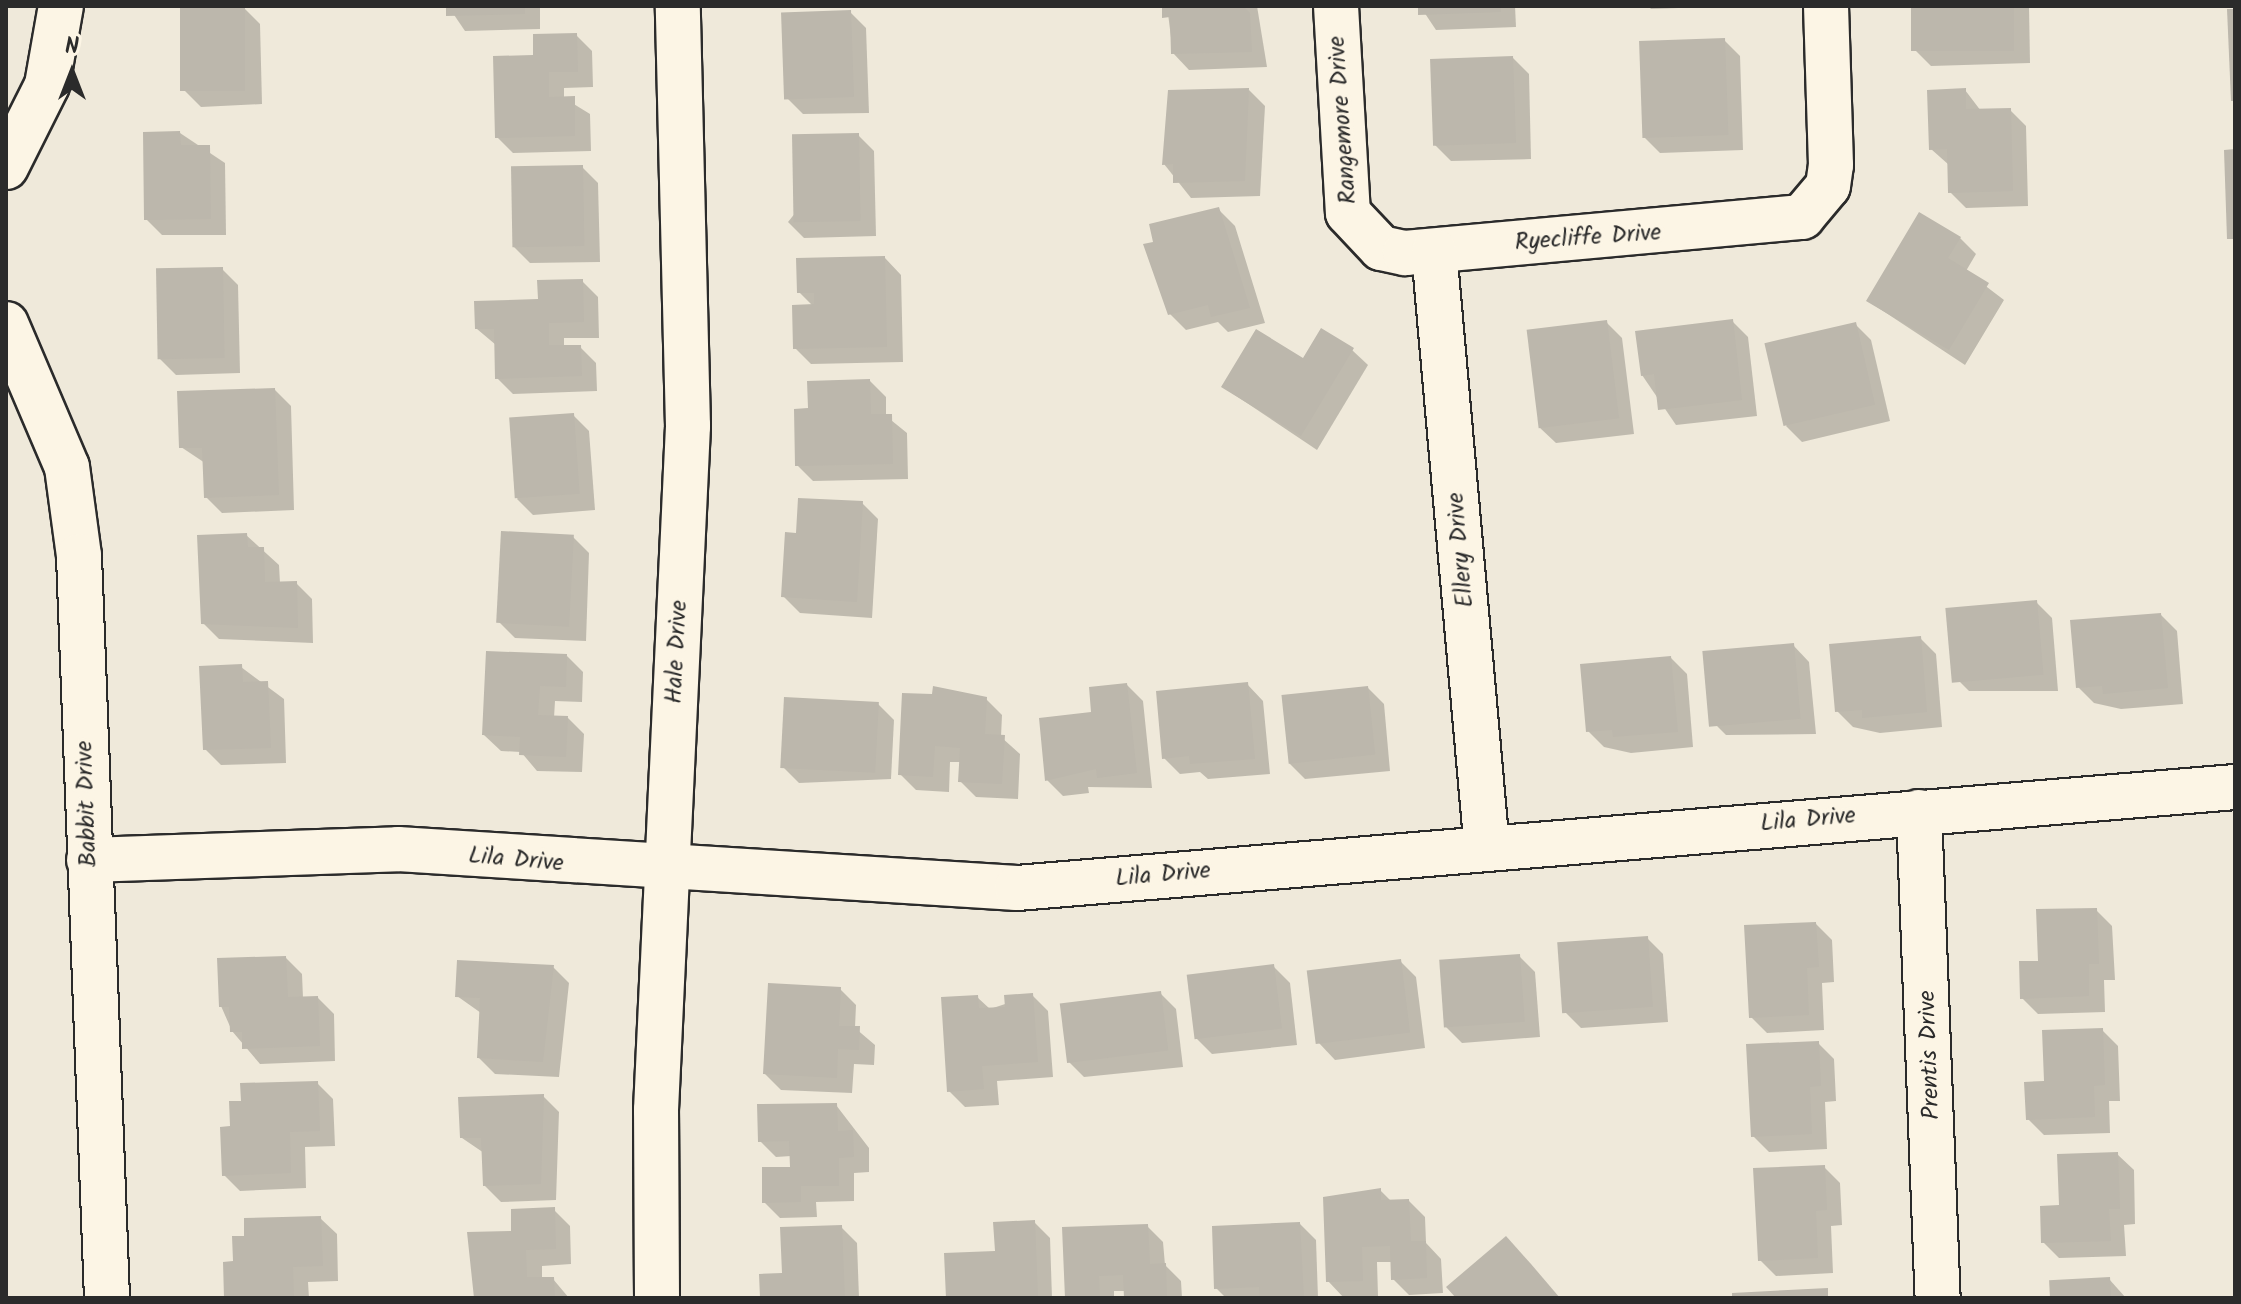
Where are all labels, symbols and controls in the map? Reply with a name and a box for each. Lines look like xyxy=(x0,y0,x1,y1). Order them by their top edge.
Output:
text: N xyxy=(65,30,79,65)
north arrow xyxy=(32,32,112,112)
street label: Rangemore Drive xyxy=(1323,35,1363,205)
street label: Ryecliffe Drive xyxy=(1514,219,1662,257)
street label: Ellery Drive xyxy=(1442,491,1480,609)
street label: Hale Drive xyxy=(660,599,694,705)
street label: Babbit Drive xyxy=(70,740,104,868)
street label: Lila Drive xyxy=(1759,801,1857,839)
street label: Lila Drive xyxy=(467,841,565,879)
street label: Lila Drive xyxy=(1114,856,1212,894)
street label: Prentis Drive xyxy=(1913,990,1947,1120)

